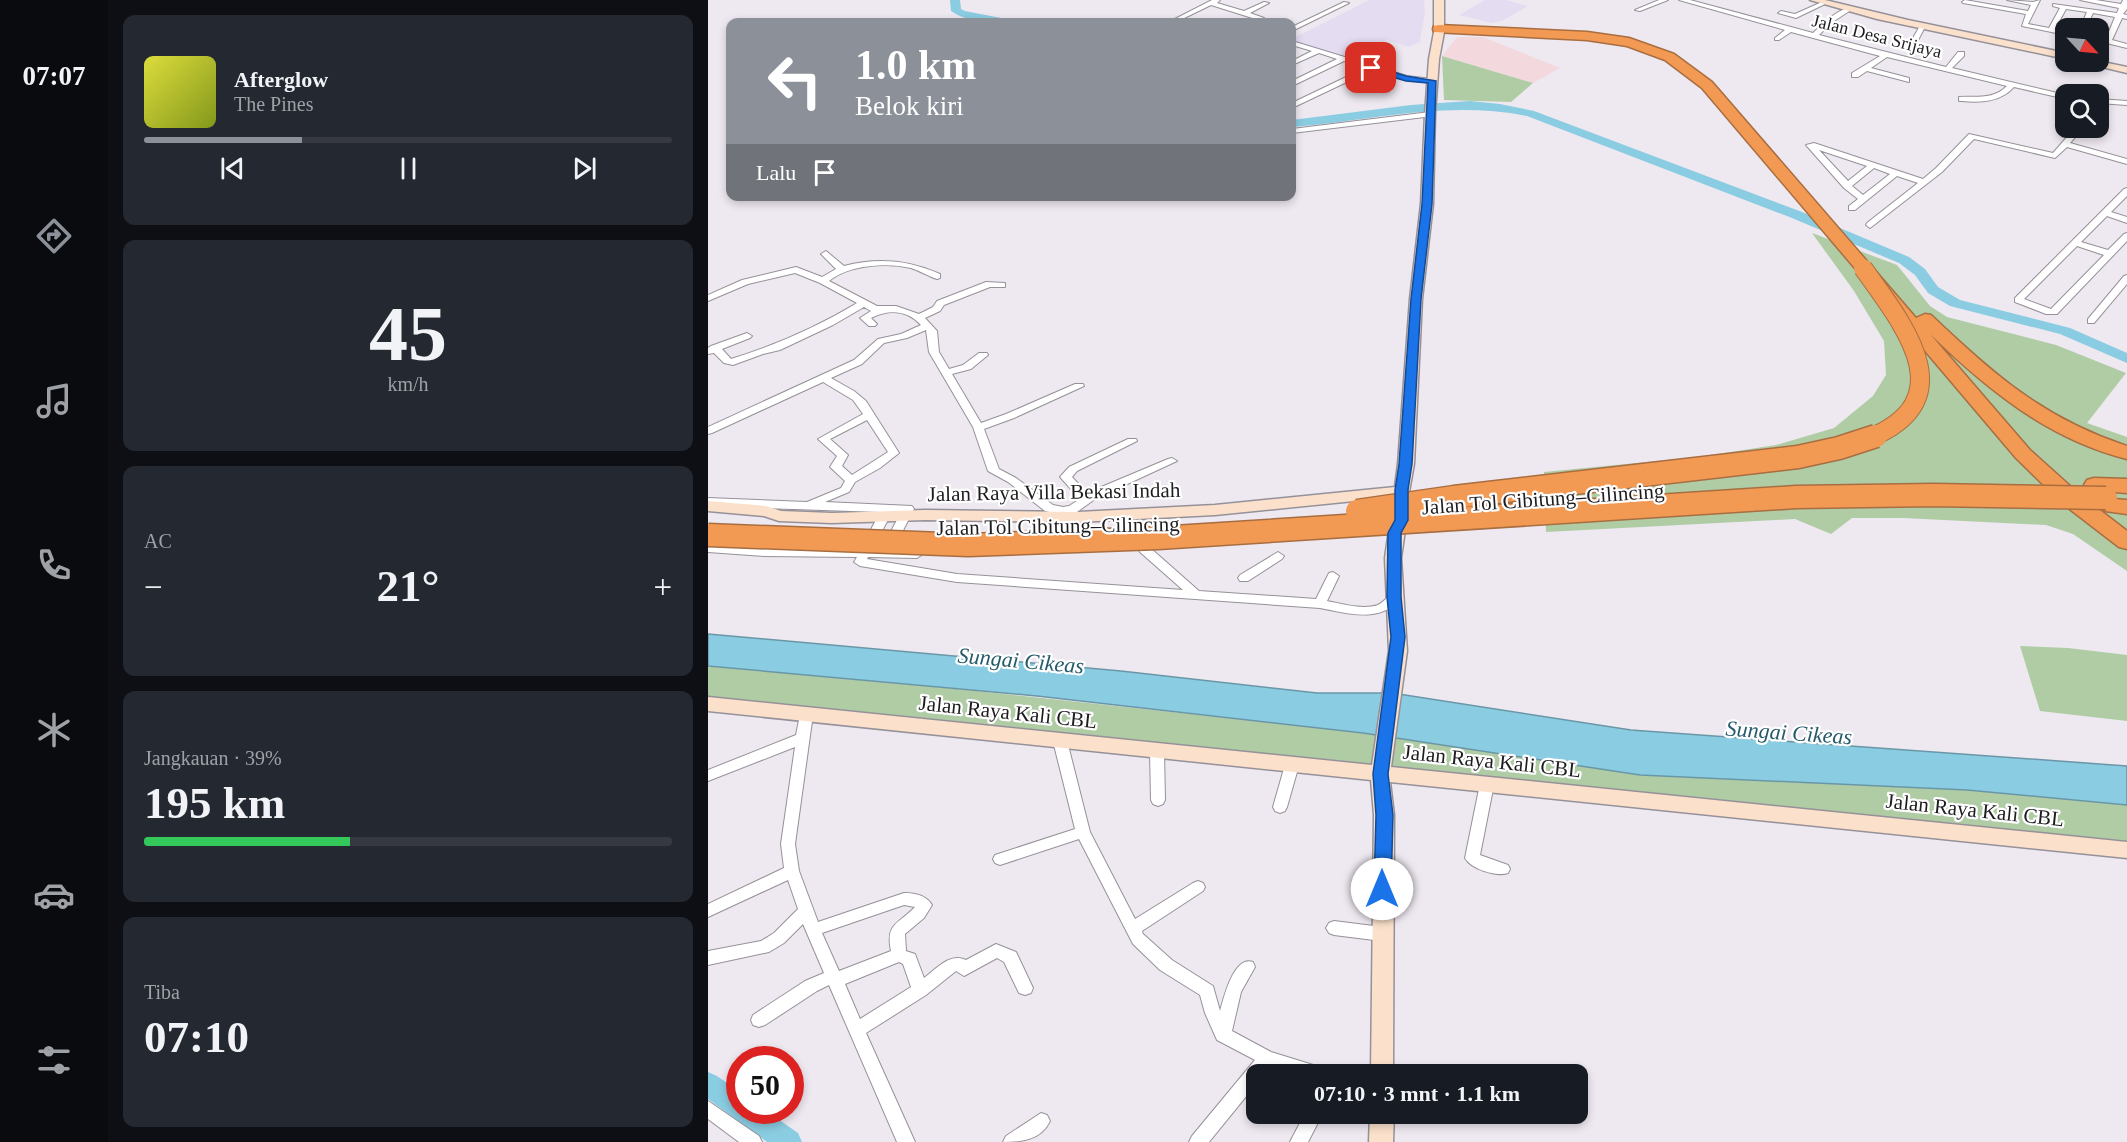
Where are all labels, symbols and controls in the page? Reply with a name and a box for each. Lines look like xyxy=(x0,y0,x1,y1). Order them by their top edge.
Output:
street label: Jalan Desa Srijaya xyxy=(1810,10,1944,62)
north arrow xyxy=(2055,18,2109,72)
map controls xyxy=(2055,18,2109,138)
icon: left xyxy=(756,42,834,120)
text: 1.0 km xyxy=(855,42,976,88)
pin xyxy=(1345,42,1396,93)
icon: arrive xyxy=(1354,51,1387,84)
text: 07:07 xyxy=(23,61,86,91)
text: Afterglow xyxy=(234,67,328,92)
button: search xyxy=(2055,84,2109,138)
text: Belok kiri xyxy=(855,91,964,121)
text: The Pines xyxy=(234,93,313,115)
icon: previous xyxy=(216,152,249,185)
icon: pause xyxy=(392,152,425,185)
icon: next xyxy=(568,152,601,185)
icon: arrive xyxy=(808,156,841,189)
text: Lalu xyxy=(756,160,796,185)
icon: directions xyxy=(33,215,75,257)
text: 45 xyxy=(369,290,447,377)
text: km/h xyxy=(387,373,429,395)
icon: music xyxy=(33,380,75,422)
street label: Jalan Raya Villa Bekasi Indah xyxy=(927,478,1181,506)
street label: Jalan Tol Cibitung–Cilincing xyxy=(1421,479,1666,519)
street label: Jalan Tol Cibitung–Cilincing xyxy=(936,512,1180,540)
text: AC xyxy=(144,530,172,552)
icon: phone xyxy=(33,544,75,586)
text: 21° xyxy=(377,561,440,611)
text: − xyxy=(144,569,163,605)
text: + xyxy=(653,569,672,605)
water label: Sungai Cikeas xyxy=(957,643,1085,678)
street label: Jalan Raya Kali CBL xyxy=(918,691,1098,733)
icon: climate xyxy=(33,709,75,751)
water label: Sungai Cikeas xyxy=(1725,716,1853,749)
street label: Jalan Raya Kali CBL xyxy=(1402,740,1582,782)
text: Jangkauan · 39% xyxy=(144,747,282,769)
text: 195 km xyxy=(144,778,285,828)
street label: Jalan Raya Kali CBL xyxy=(1885,789,2065,831)
position arrow xyxy=(1350,857,1414,921)
icon: car xyxy=(33,874,75,916)
text: Tiba xyxy=(144,981,180,1003)
text: 07:10 xyxy=(144,1012,249,1062)
icon: filters xyxy=(33,1039,75,1081)
speed limit sign: 50 xyxy=(726,1046,804,1124)
text: 07:10 · 3 mnt · 1.1 km xyxy=(1314,1081,1520,1106)

